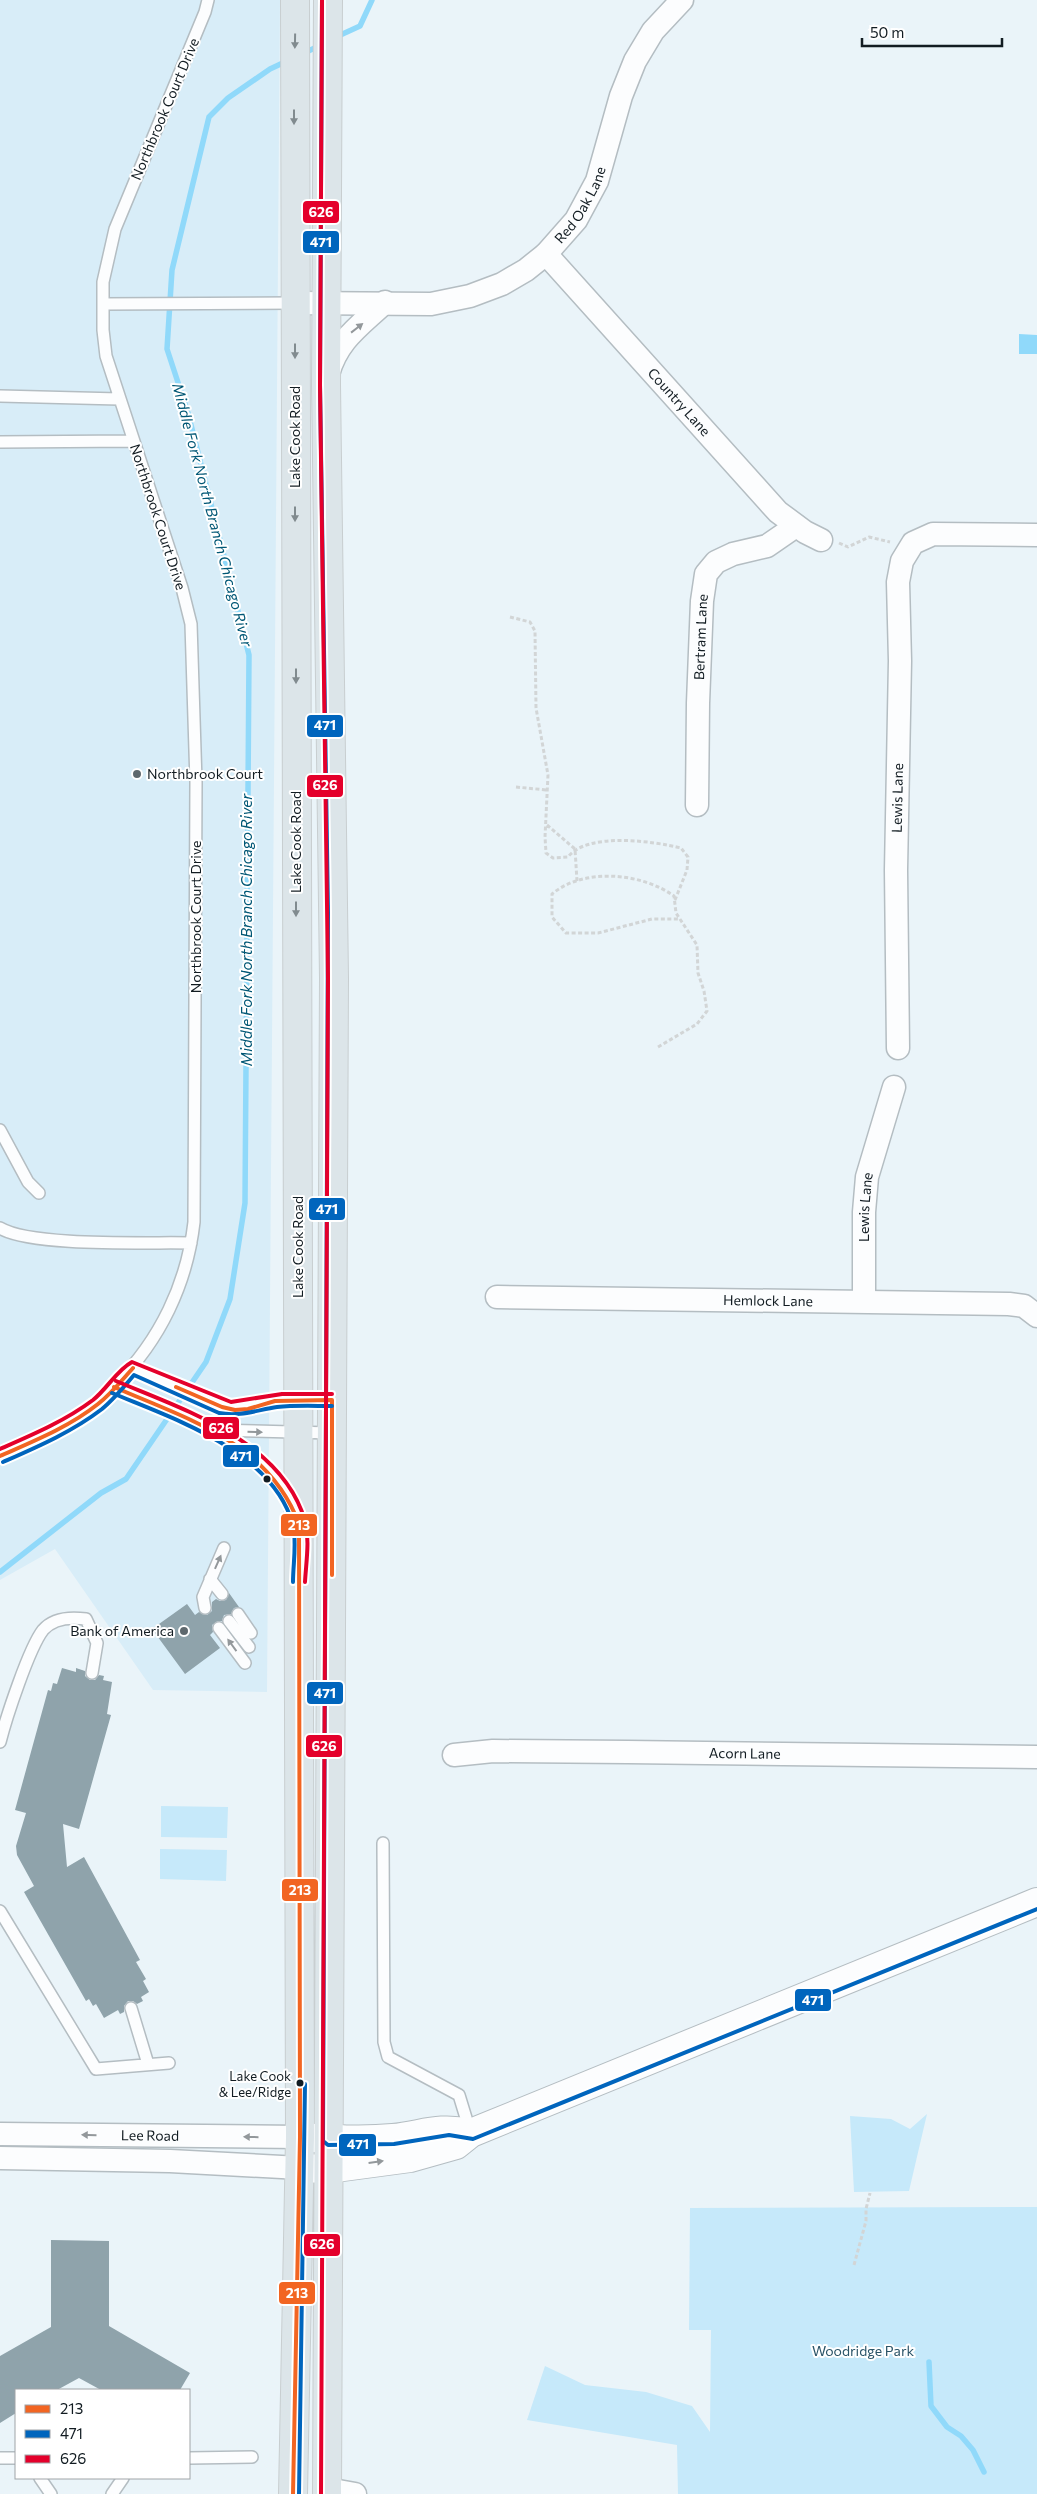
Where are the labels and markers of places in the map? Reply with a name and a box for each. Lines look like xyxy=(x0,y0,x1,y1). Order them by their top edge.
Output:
place label: Northbrook Court xyxy=(147,765,263,782)
marker: Northbrook Court xyxy=(131,768,143,780)
unlabelled marker xyxy=(262,1474,272,1484)
place label: Bank of America xyxy=(70,1622,174,1639)
marker: Bank of America xyxy=(178,1625,190,1637)
place label: Lake Cook & Lee/Ridge xyxy=(219,2068,291,2100)
marker: Lake Cook & Lee/Ridge xyxy=(295,2078,305,2088)

